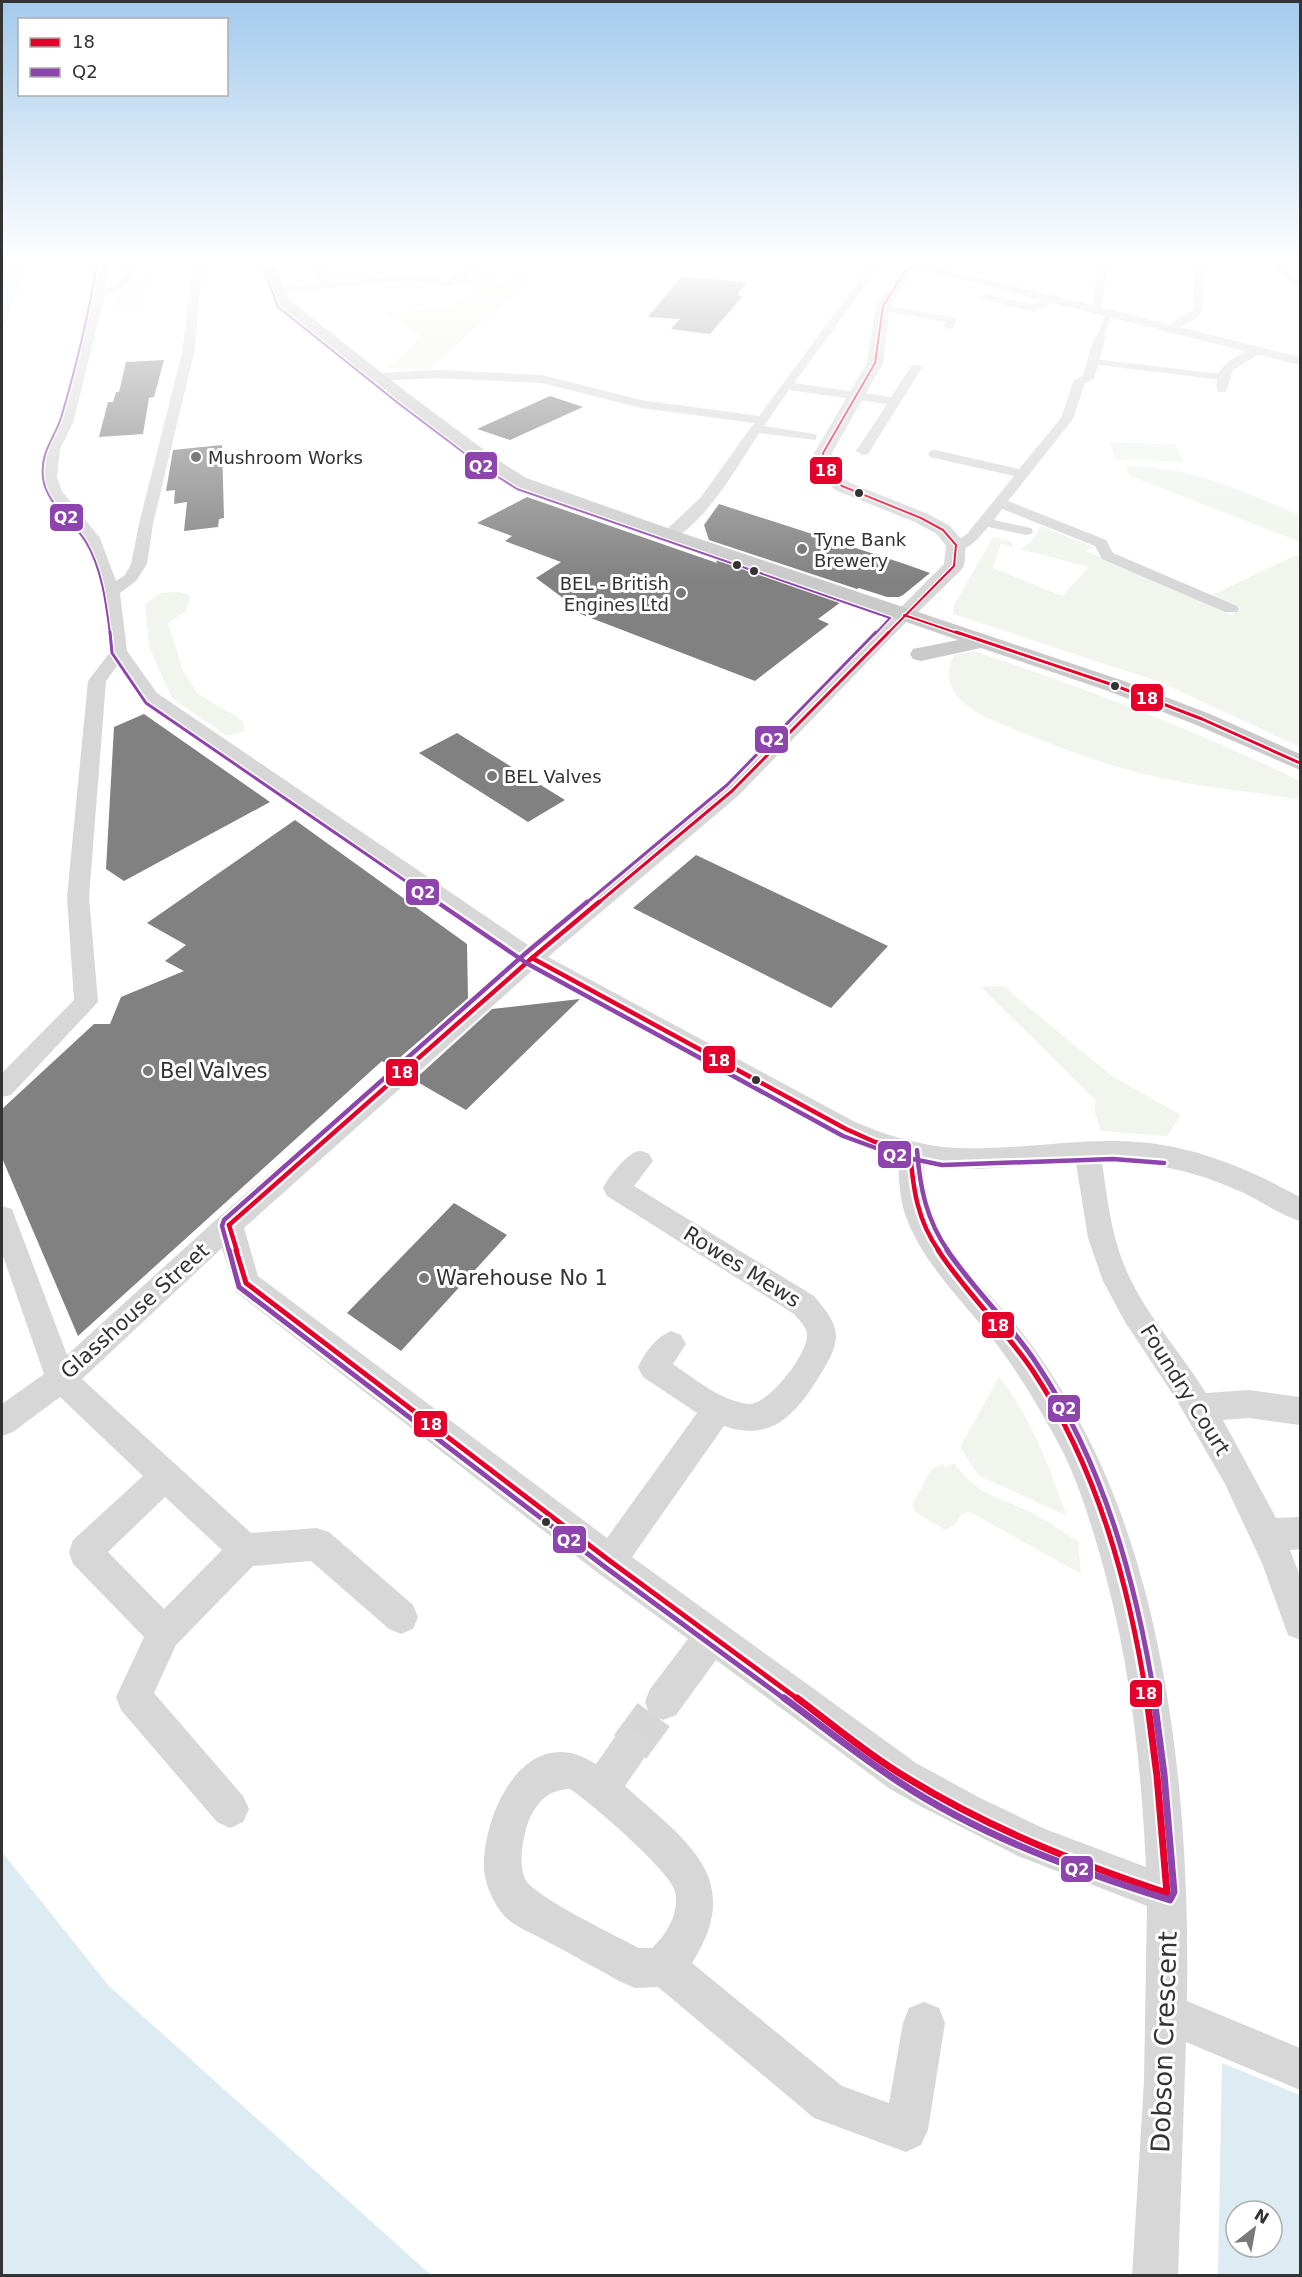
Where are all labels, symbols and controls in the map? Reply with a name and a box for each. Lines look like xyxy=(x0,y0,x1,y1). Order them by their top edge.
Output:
legend xyxy=(18,18,228,96)
text: 18 xyxy=(72,31,95,52)
text: Q2 xyxy=(72,61,98,82)
place label: Mushroom Works xyxy=(208,447,363,468)
marker: Mushroom Works xyxy=(189,450,203,464)
line badge: Q2 xyxy=(464,451,498,480)
line badge: 18 xyxy=(809,456,843,485)
text: Q2 xyxy=(469,457,493,476)
text: 18 xyxy=(815,461,837,480)
unlabelled marker xyxy=(853,487,865,499)
line badge: Q2 xyxy=(49,503,84,532)
text: Q2 xyxy=(54,508,78,527)
place label: Tyne Bank Brewery xyxy=(813,529,907,571)
marker: Tyne Bank Brewery xyxy=(795,542,809,556)
unlabelled marker xyxy=(731,559,743,571)
unlabelled marker xyxy=(748,565,760,577)
place label: BEL - British Engines Ltd xyxy=(560,573,669,615)
marker: BEL - British Engines Ltd xyxy=(674,586,688,600)
unlabelled marker xyxy=(1109,680,1121,692)
line badge: 18 xyxy=(1130,683,1164,712)
text: 18 xyxy=(1136,689,1158,708)
line badge: Q2 xyxy=(754,725,789,754)
text: Q2 xyxy=(760,730,784,749)
place label: BEL Valves xyxy=(504,766,602,787)
marker: BEL Valves xyxy=(485,769,499,783)
line badge: Q2 xyxy=(405,878,440,906)
text: Q2 xyxy=(411,883,435,902)
line badge: 18 xyxy=(702,1045,736,1074)
text: 18 xyxy=(708,1051,730,1070)
line badge: 18 xyxy=(385,1058,419,1087)
place label: Bel Valves xyxy=(160,1059,268,1083)
text: 18 xyxy=(391,1063,413,1082)
marker: Bel Valves xyxy=(141,1064,155,1078)
unlabelled marker xyxy=(750,1074,762,1086)
line badge: Q2 xyxy=(877,1140,912,1169)
text: Q2 xyxy=(883,1146,907,1165)
street label: Rowes Mews xyxy=(679,1221,805,1313)
street label: Glasshouse Street xyxy=(56,1238,214,1384)
place label: Warehouse No 1 xyxy=(436,1266,608,1290)
marker: Warehouse No 1 xyxy=(417,1271,431,1285)
line badge: 18 xyxy=(981,1311,1015,1339)
text: 18 xyxy=(987,1316,1009,1335)
street label: Foundry Court xyxy=(1135,1320,1235,1460)
line badge: Q2 xyxy=(1047,1394,1081,1423)
text: Q2 xyxy=(1052,1399,1076,1418)
line badge: 18 xyxy=(413,1410,448,1438)
text: 18 xyxy=(420,1415,442,1434)
unlabelled marker xyxy=(540,1516,552,1528)
line badge: Q2 xyxy=(552,1525,587,1554)
text: Q2 xyxy=(557,1531,581,1550)
line badge: 18 xyxy=(1129,1679,1163,1708)
text: 18 xyxy=(1135,1684,1157,1703)
line badge: Q2 xyxy=(1060,1855,1094,1883)
text: Q2 xyxy=(1065,1860,1089,1879)
street label: Dobson Crescent xyxy=(1145,1931,1183,2153)
north arrow xyxy=(1224,2199,1284,2259)
text: N xyxy=(1251,2205,1272,2228)

